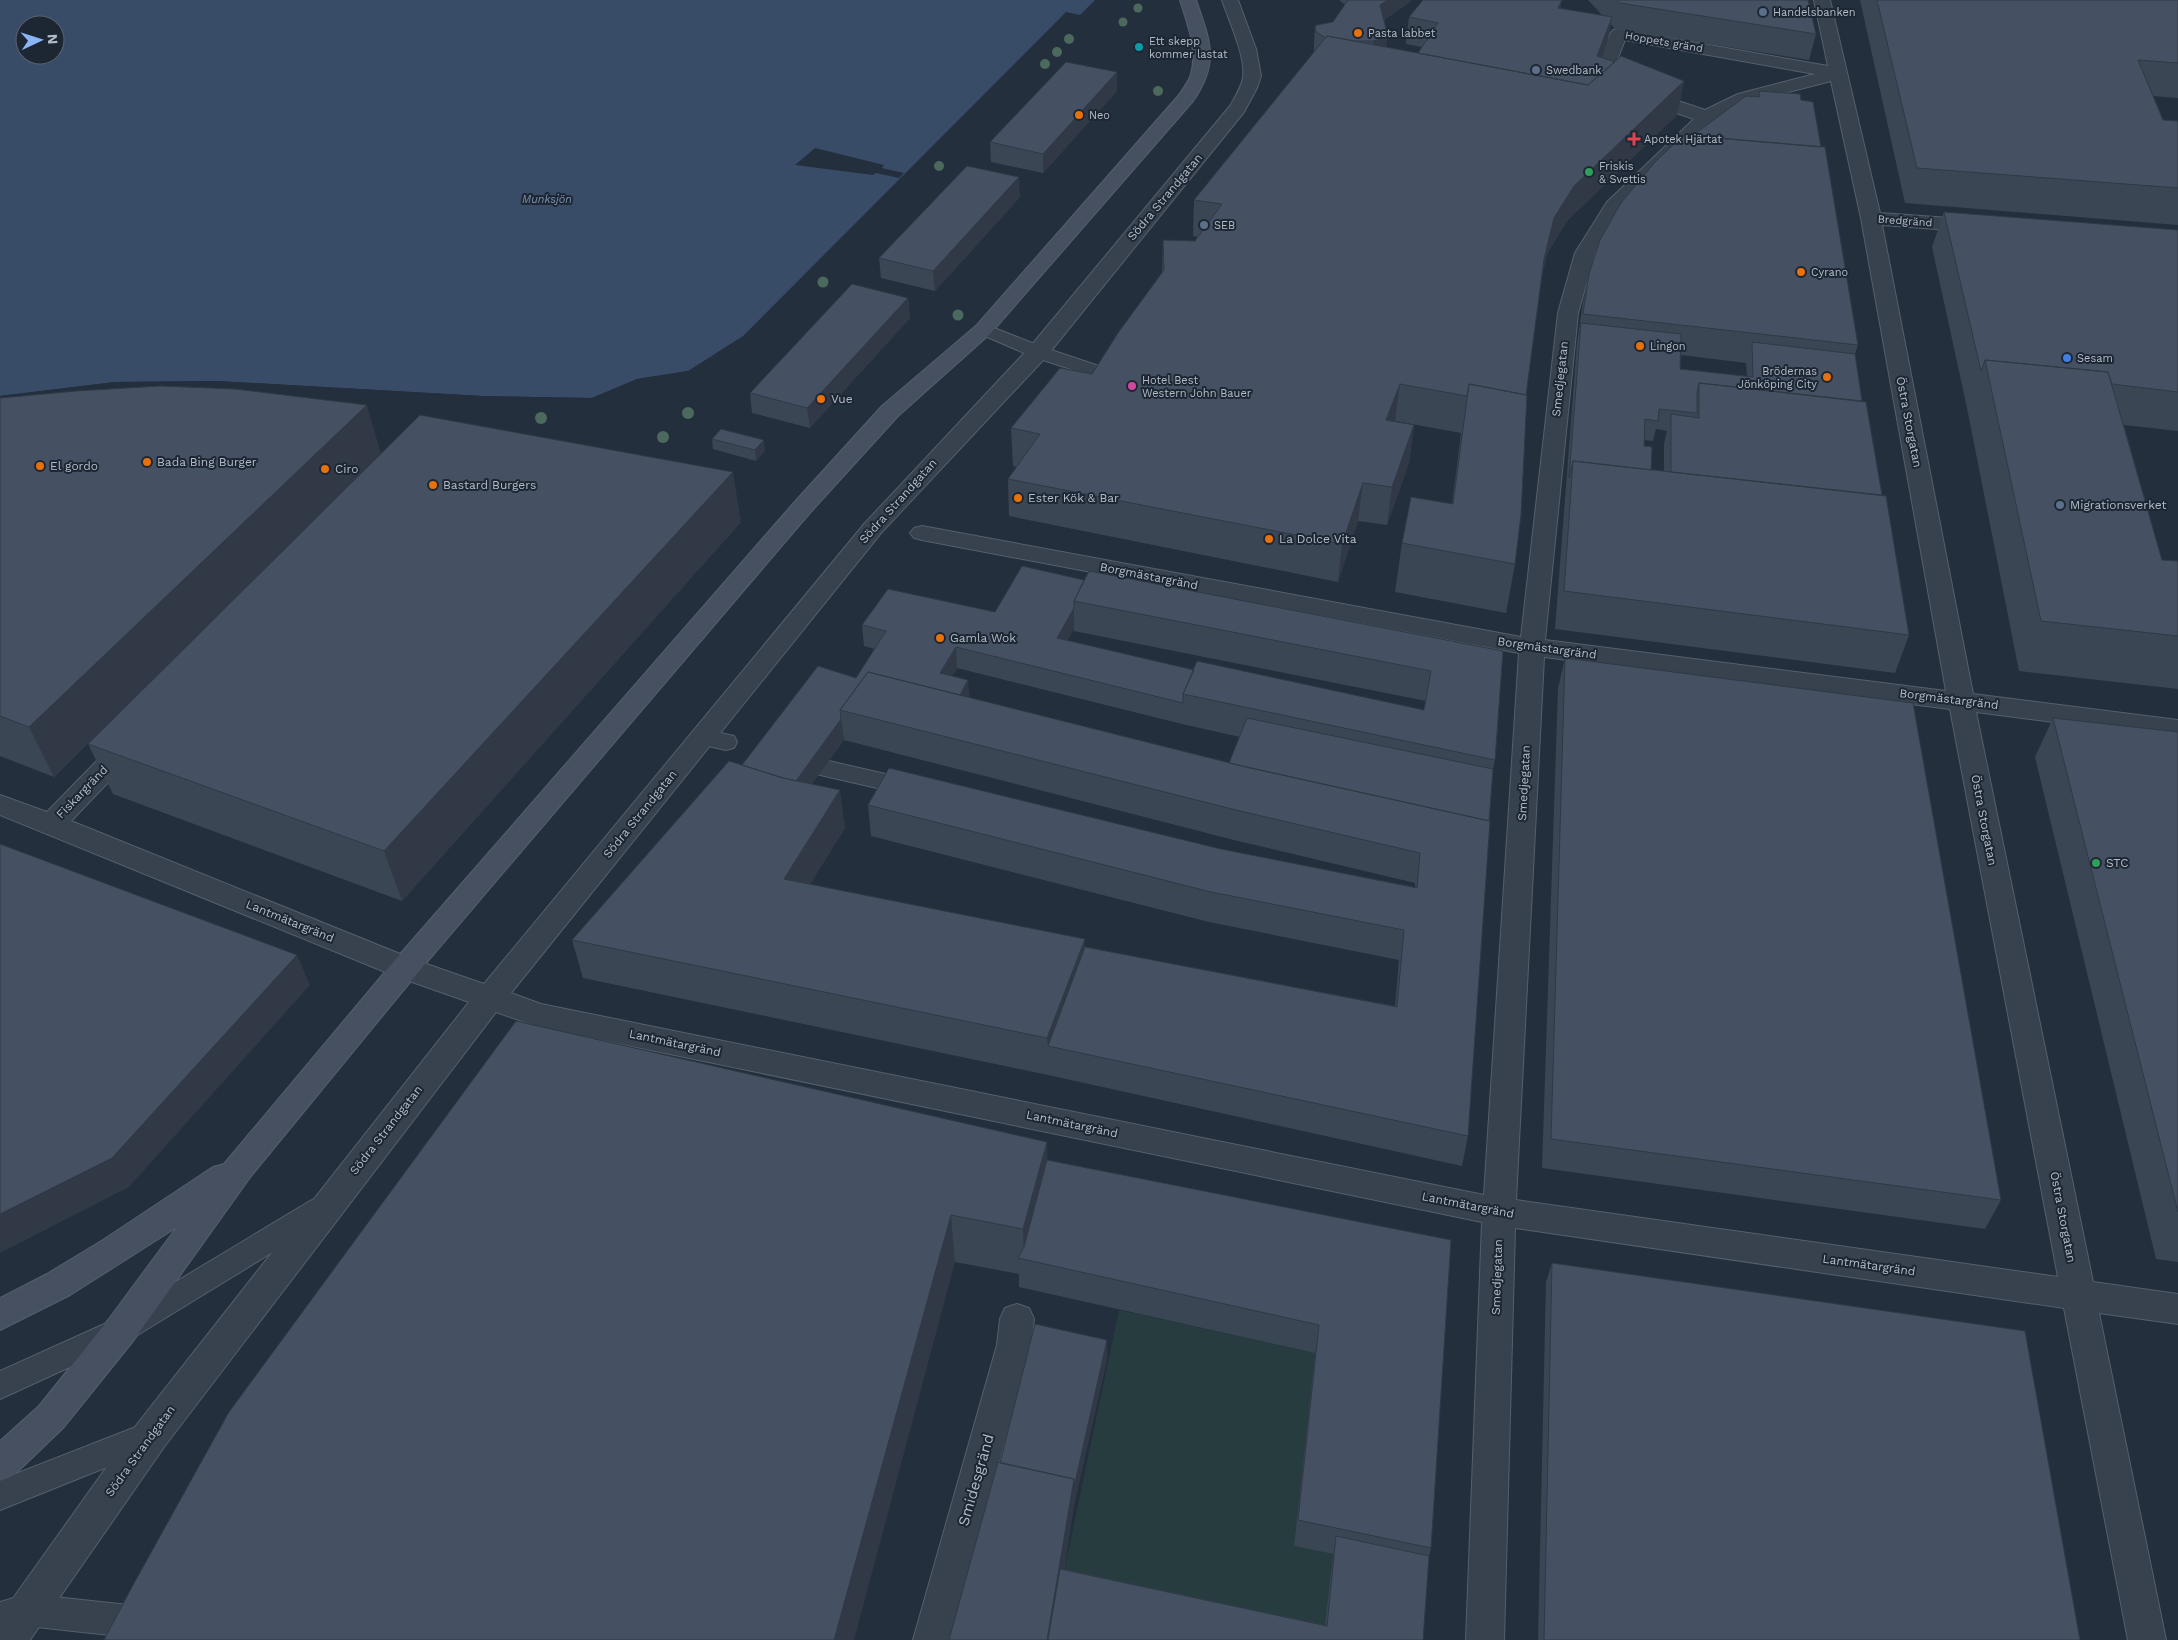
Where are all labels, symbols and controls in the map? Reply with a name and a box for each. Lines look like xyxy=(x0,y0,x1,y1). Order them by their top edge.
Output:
marker: Handelsbanken xyxy=(1757,6,1769,18)
place label: Handelsbanken xyxy=(1773,6,1856,19)
north arrow xyxy=(15,15,65,65)
marker: Pasta labbet xyxy=(1352,27,1364,39)
place label: Pasta labbet xyxy=(1368,27,1436,40)
street label: Hoppets gränd xyxy=(1624,29,1704,55)
text: N xyxy=(45,33,61,45)
place label: Ett skepp kommer lastat xyxy=(1149,35,1228,61)
marker: Ett skepp kommer lastat xyxy=(1133,41,1145,53)
marker: Swedbank xyxy=(1530,64,1542,76)
place label: Swedbank xyxy=(1546,64,1601,77)
marker: Neo xyxy=(1073,109,1085,121)
place label: Neo xyxy=(1089,109,1110,122)
marker: Apotek Hjärtat xyxy=(1628,133,1640,145)
place label: Apotek Hjärtat xyxy=(1644,133,1722,146)
street label: Södra Strandgatan xyxy=(1125,151,1205,243)
place label: Friskis & Svettis xyxy=(1599,160,1646,186)
marker: Friskis & Svettis xyxy=(1583,166,1595,178)
water label: Munksjön xyxy=(522,193,572,206)
street label: Bredgränd xyxy=(1877,213,1933,229)
marker: SEB xyxy=(1198,219,1210,231)
place label: SEB xyxy=(1214,219,1235,232)
marker: Cyrano xyxy=(1795,266,1807,278)
place label: Cyrano xyxy=(1811,266,1848,279)
marker: Lingon xyxy=(1634,340,1646,352)
place label: Lingon xyxy=(1650,340,1686,353)
street label: Smedjegatan xyxy=(1549,341,1571,417)
marker: Sesam xyxy=(2061,352,2073,364)
place label: Sesam xyxy=(2077,352,2113,365)
place label: Brödernas Jönköping City xyxy=(1738,365,1817,391)
marker: Brödernas Jönköping City xyxy=(1821,371,1833,383)
place label: Hotel Best Western John Bauer xyxy=(1142,374,1252,400)
street label: Östra Storgatan xyxy=(1893,375,1925,469)
marker: Hotel Best Western John Bauer xyxy=(1126,380,1138,392)
place label: Vue xyxy=(831,392,853,406)
marker: Vue xyxy=(815,393,827,405)
place label: Bada Bing Burger xyxy=(157,455,257,469)
marker: Bada Bing Burger xyxy=(141,456,153,468)
street label: Södra Strandgatan xyxy=(856,456,940,546)
place label: El gordo xyxy=(50,459,98,473)
marker: El gordo xyxy=(34,460,46,472)
place label: Ciro xyxy=(335,462,358,476)
marker: Ciro xyxy=(319,463,331,475)
place label: Bastard Burgers xyxy=(443,478,536,492)
marker: Bastard Burgers xyxy=(427,479,439,491)
place label: Ester Kök & Bar xyxy=(1028,491,1119,505)
marker: Ester Kök & Bar xyxy=(1012,492,1024,504)
place label: Migrationsverket xyxy=(2070,498,2167,512)
marker: Migrationsverket xyxy=(2054,499,2066,511)
place label: La Dolce Vita xyxy=(1279,532,1357,546)
marker: La Dolce Vita xyxy=(1263,533,1275,545)
street label: Borgmästargränd xyxy=(1099,560,1199,592)
place label: Gamla Wok xyxy=(950,631,1016,645)
marker: Gamla Wok xyxy=(934,632,946,644)
street label: Borgmästargränd xyxy=(1497,634,1597,662)
street label: Borgmästargränd xyxy=(1899,686,1999,712)
street label: Smedjegatan xyxy=(1515,745,1533,821)
street label: Fiskargränd xyxy=(53,763,111,821)
street label: Södra Strandgatan xyxy=(600,767,680,861)
street label: Östra Storgatan xyxy=(1968,773,2000,867)
place label: STC xyxy=(2106,856,2129,870)
marker: STC xyxy=(2090,857,2102,869)
street label: Lantmätargränd xyxy=(244,897,336,945)
street label: Lantmätargränd xyxy=(628,1026,722,1060)
street label: Södra Strandgatan xyxy=(347,1083,425,1177)
street label: Lantmätargränd xyxy=(1025,1107,1119,1141)
street label: Östra Storgatan xyxy=(2047,1170,2079,1264)
street label: Lantmätargränd xyxy=(1421,1189,1515,1221)
street label: Smedjegatan xyxy=(1489,1239,1505,1315)
street label: Lantmätargränd xyxy=(1822,1252,1916,1278)
street label: Södra Strandgatan xyxy=(102,1403,178,1499)
street label: Smidesgränd xyxy=(954,1432,998,1528)

